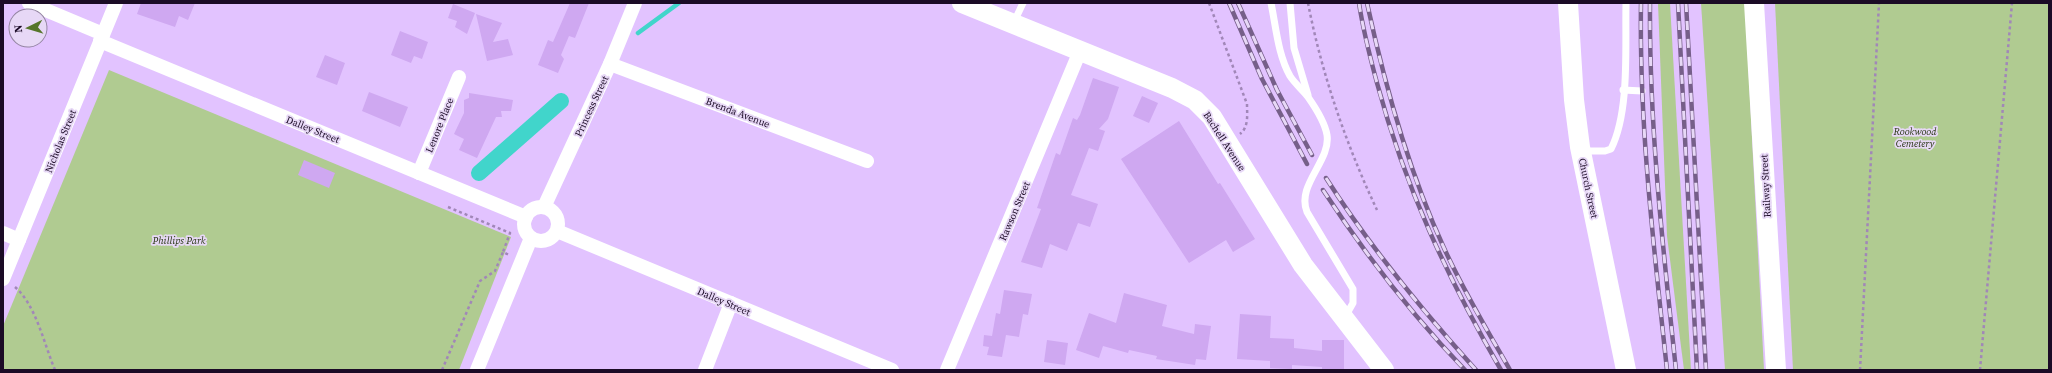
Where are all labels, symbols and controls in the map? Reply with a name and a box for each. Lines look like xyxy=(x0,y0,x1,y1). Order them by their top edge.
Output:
north arrow xyxy=(8,8,48,48)
text: N xyxy=(11,24,26,33)
street label: Princess Street xyxy=(572,73,612,139)
street label: Brenda Avenue xyxy=(704,94,772,131)
street label: Lenore Place xyxy=(423,96,456,155)
street label: Nicholas Street xyxy=(42,107,79,175)
street label: Bachell Avenue xyxy=(1201,109,1249,173)
street label: Dalley Street xyxy=(284,113,342,146)
park label: Rookwood Cemetery xyxy=(1893,125,1937,150)
street label: Railway Street xyxy=(1757,153,1774,218)
street label: Church Street xyxy=(1576,157,1601,220)
street label: Rawson Street xyxy=(996,179,1033,243)
park label: Phillips Park xyxy=(152,234,206,247)
street label: Dalley Street xyxy=(695,284,753,319)

